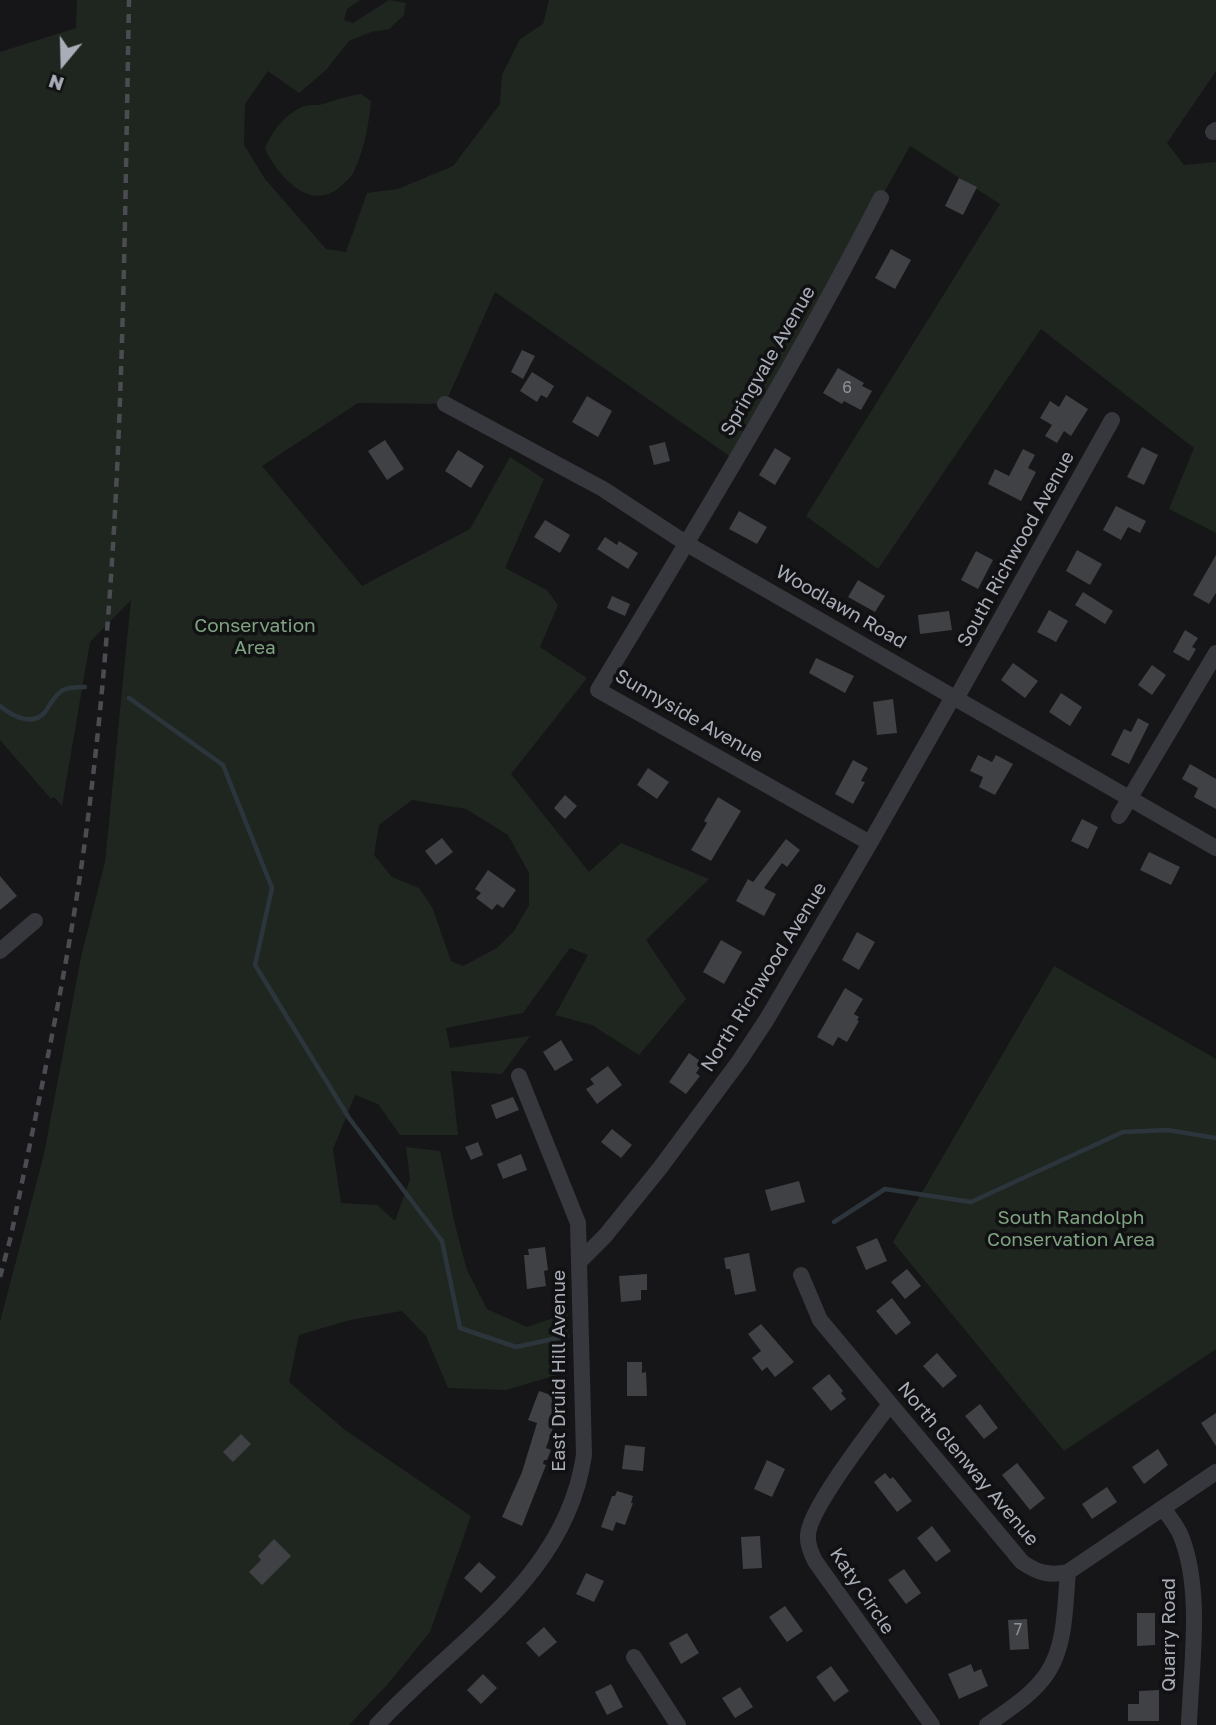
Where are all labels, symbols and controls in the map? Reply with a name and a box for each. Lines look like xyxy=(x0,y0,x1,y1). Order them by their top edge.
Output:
north arrow xyxy=(28,28,98,98)
text: N xyxy=(45,70,67,97)
street label: Springvale Avenue xyxy=(716,282,820,440)
house number: 6 xyxy=(842,378,852,398)
street label: South Richwood Avenue xyxy=(953,447,1079,651)
street label: Woodlawn Road xyxy=(772,560,910,654)
park label: Conservation Area xyxy=(194,615,316,659)
street label: Sunnyside Avenue xyxy=(611,664,767,768)
street label: North Richwood Avenue xyxy=(696,878,832,1076)
park label: South Randolph Conservation Area xyxy=(987,1207,1155,1251)
street label: East Druid Hill Avenue xyxy=(548,1270,570,1472)
street label: North Glenway Avenue xyxy=(893,1377,1043,1551)
street label: Katy Circle xyxy=(825,1543,899,1639)
street label: Quarry Road xyxy=(1158,1578,1180,1692)
house number: 7 xyxy=(1014,1620,1022,1640)

